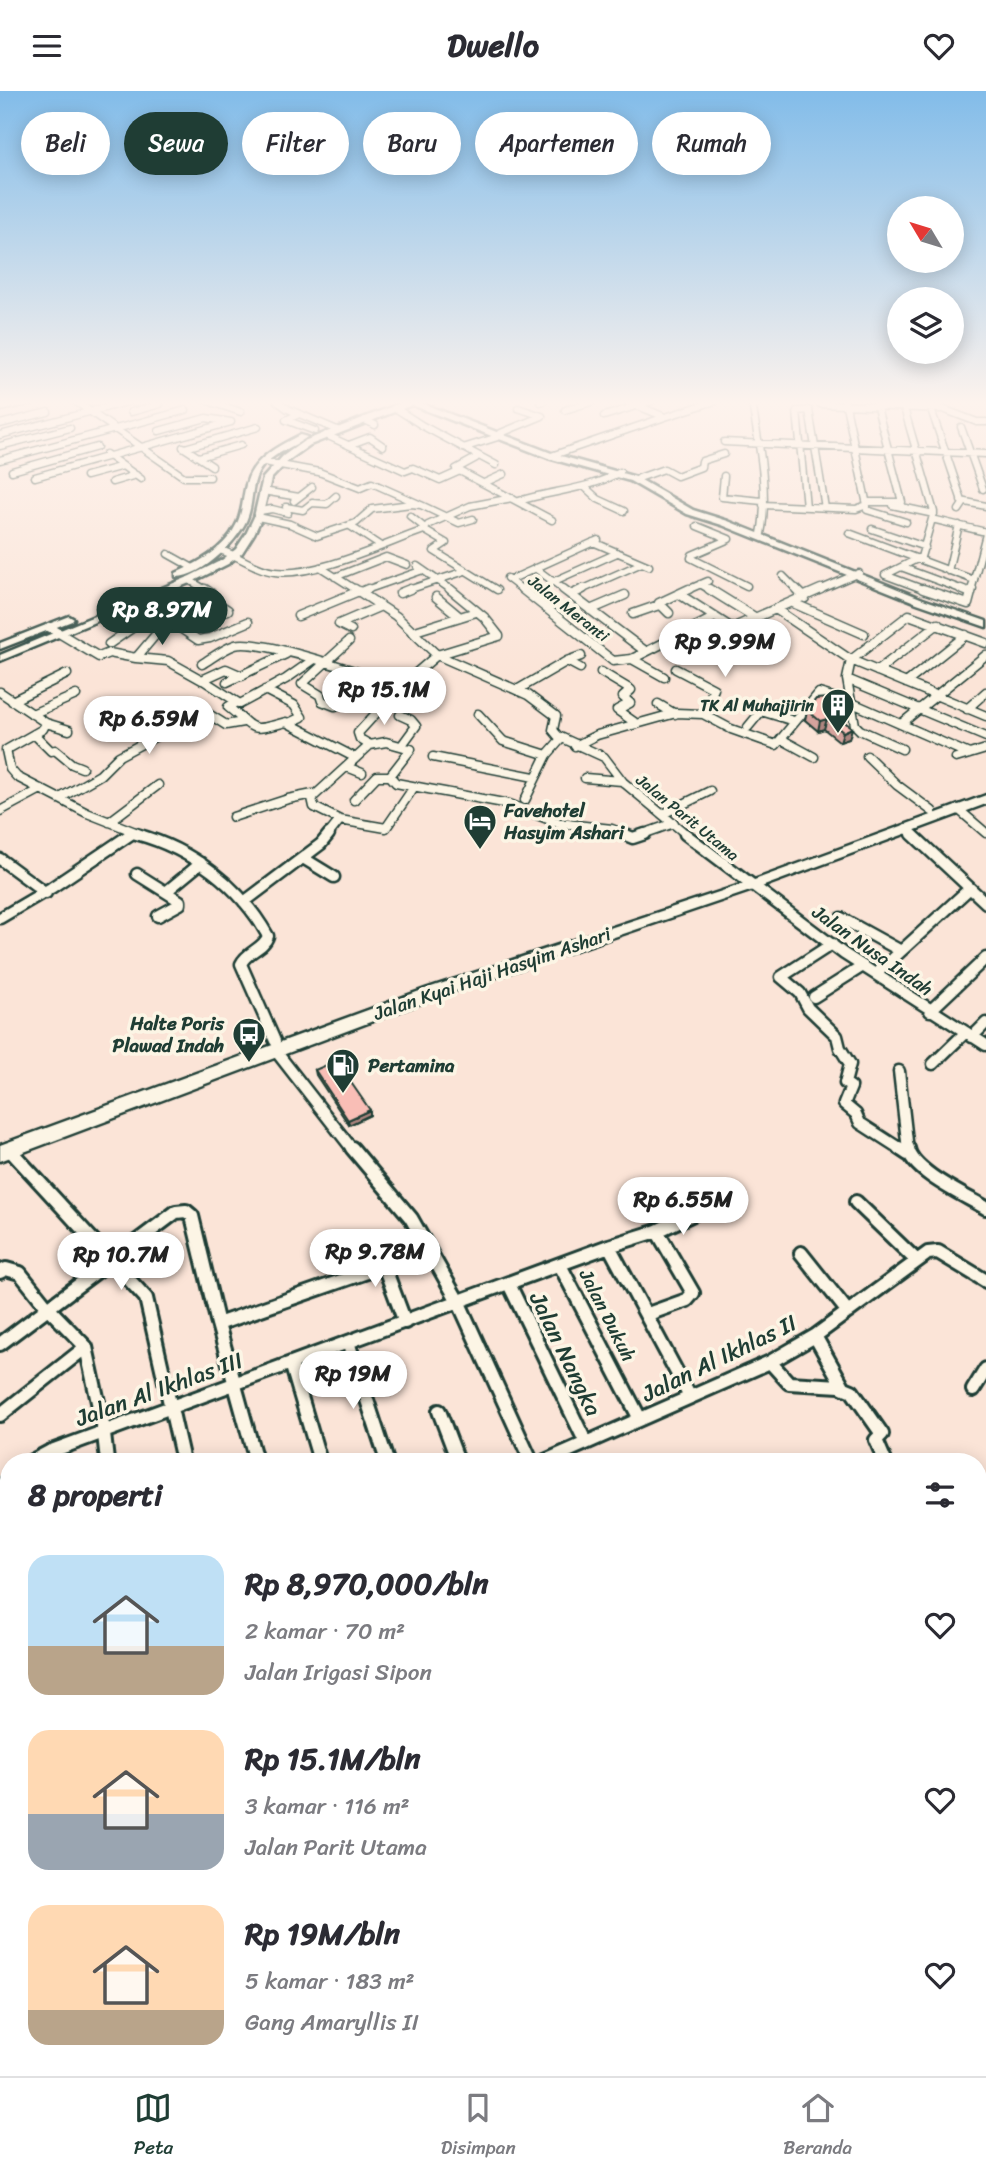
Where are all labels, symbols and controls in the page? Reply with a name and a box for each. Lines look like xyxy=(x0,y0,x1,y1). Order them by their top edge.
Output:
text: Dwello xyxy=(447,17,539,74)
icon: menu xyxy=(28,27,66,65)
icon: heart xyxy=(920,27,958,65)
chip: Beli xyxy=(21,112,110,175)
chip: Sewa xyxy=(124,112,228,175)
chip: Filter xyxy=(242,112,349,175)
chip: Baru xyxy=(363,112,461,175)
chip: Apartemen xyxy=(475,112,638,175)
chip: Rumah xyxy=(652,112,771,175)
north arrow xyxy=(887,196,964,273)
map controls xyxy=(887,196,964,364)
button: layers xyxy=(887,287,964,364)
street label: Jalan Meranti xyxy=(521,567,616,650)
pin: Rp 8.97M xyxy=(90,587,234,647)
text: Rp 8.97M xyxy=(113,589,211,630)
pin: Rp 9.99M xyxy=(653,619,797,679)
text: Rp 9.99M xyxy=(675,621,775,662)
pin: Rp 15.1M xyxy=(312,667,456,727)
text: Rp 15.1M xyxy=(338,669,430,710)
building icon: TK Al Muhajjirin xyxy=(819,686,857,735)
place label: TK Al Muhajjirin xyxy=(700,691,814,720)
pin: Rp 6.59M xyxy=(77,697,221,756)
text: Rp 6.59M xyxy=(99,698,199,739)
street label: Jalan Parit Utama xyxy=(629,766,746,868)
place label: Favehotel Hasyim Ashari xyxy=(503,794,626,849)
hotel icon: Favehotel Hasyim Ashari xyxy=(461,802,499,851)
street label: Jalan Nusa Indah xyxy=(804,896,940,1005)
street label: Jalan Kyai Haji Hasyim Ashari xyxy=(368,917,616,1030)
place label: Halte Poris Plawad Indah xyxy=(113,1007,225,1062)
bus stop icon: Halte Poris Plawad Indah xyxy=(230,1015,268,1064)
fuel station icon: Pertamina xyxy=(324,1046,362,1095)
place label: Pertamina xyxy=(368,1049,455,1082)
pin: Rp 6.55M xyxy=(611,1177,755,1237)
text: Rp 6.55M xyxy=(634,1179,732,1220)
pin: Rp 9.78M xyxy=(303,1229,447,1289)
text: Rp 9.78M xyxy=(326,1231,424,1272)
pin: Rp 10.7M xyxy=(49,1233,193,1292)
text: Rp 10.7M xyxy=(73,1234,169,1275)
street label: Jalan Dukuh xyxy=(570,1262,645,1367)
street label: Jalan Nangka xyxy=(517,1284,613,1424)
street label: Jalan Al Ikhlas II xyxy=(634,1303,804,1414)
street label: Jalan Al Ikhlas III xyxy=(69,1340,249,1439)
pin: Rp 19M xyxy=(296,1351,410,1411)
text: Rp 19M xyxy=(315,1353,391,1394)
text: 8 properti xyxy=(28,1468,162,1522)
icon: filters xyxy=(921,1476,959,1514)
text: Rp 8,970,000/bln xyxy=(245,1557,489,1611)
icon: home xyxy=(84,1583,168,1667)
icon: heart xyxy=(921,1606,959,1644)
text: 2 kamar · 70 m² xyxy=(245,1611,405,1652)
text: Jalan Irigasi Sipon xyxy=(245,1652,432,1693)
text: Rp 15.1M/bln xyxy=(245,1732,421,1786)
icon: home xyxy=(84,1758,168,1842)
icon: heart xyxy=(921,1781,959,1819)
text: 3 kamar · 116 m² xyxy=(245,1786,410,1827)
text: Jalan Parit Utama xyxy=(245,1827,427,1868)
text: Rp 19M/bln xyxy=(245,1907,400,1961)
icon: home xyxy=(84,1933,168,2017)
icon: heart xyxy=(921,1956,959,1994)
text: 5 kamar · 183 m² xyxy=(245,1961,415,2002)
text: Gang Amaryllis II xyxy=(245,2002,419,2043)
tab: Peta xyxy=(134,2089,173,2164)
tab: Disimpan xyxy=(441,2089,516,2164)
tab: Beranda xyxy=(783,2089,852,2164)

